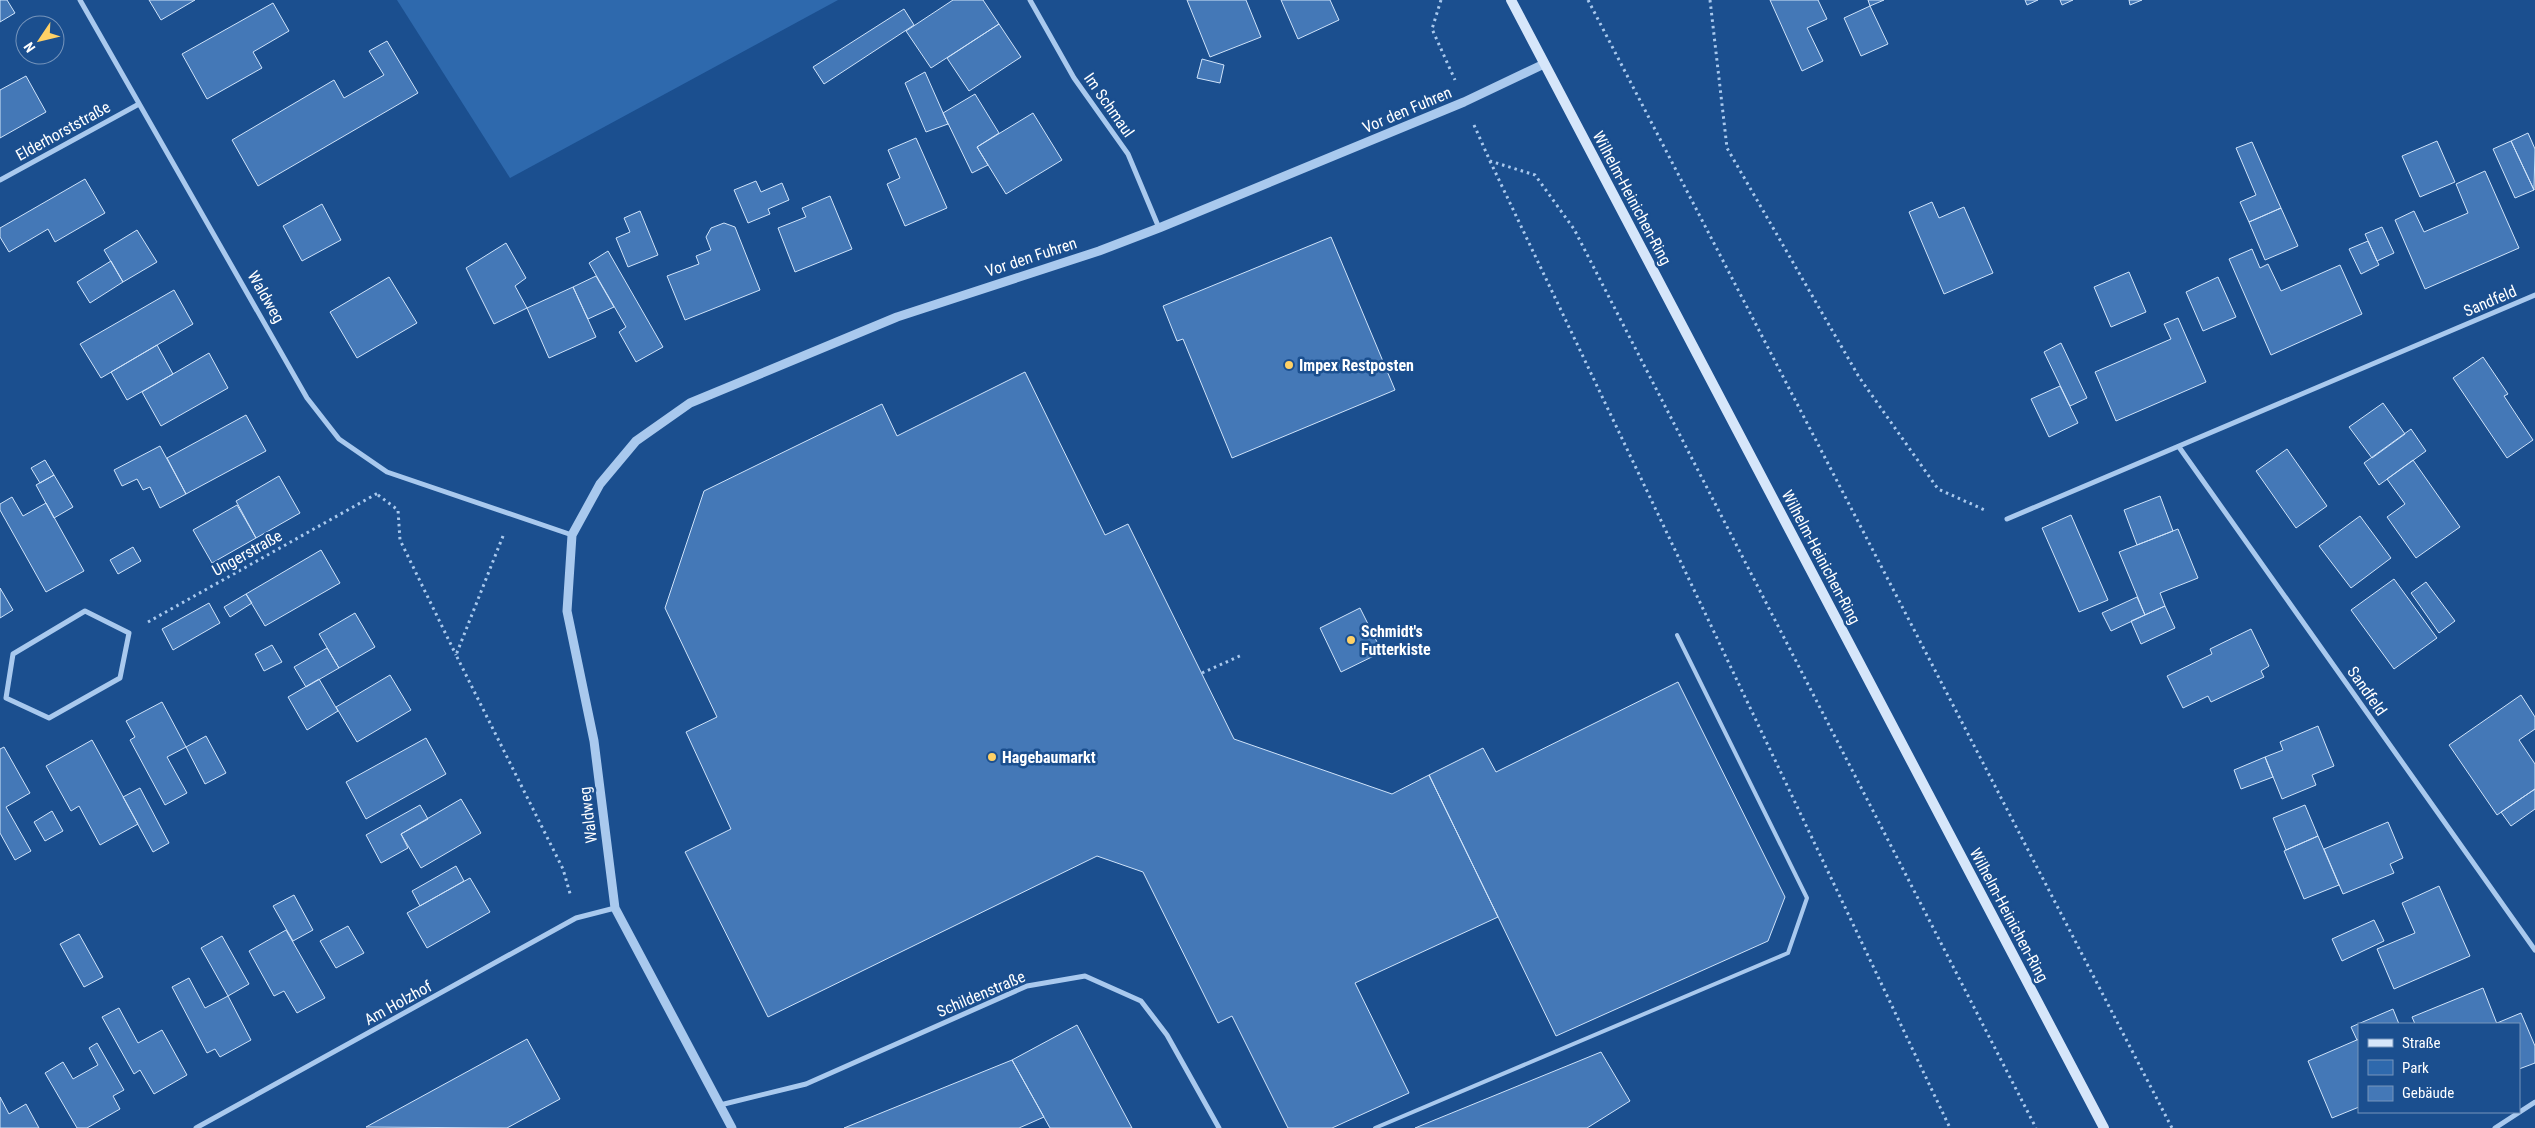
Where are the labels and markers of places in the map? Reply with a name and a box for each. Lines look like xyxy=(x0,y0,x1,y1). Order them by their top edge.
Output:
place label: Impex Restposten xyxy=(1299,356,1414,375)
marker: Impex Restposten xyxy=(1283,359,1295,371)
place label: Schmidt's Futterkiste xyxy=(1361,622,1431,659)
marker: Schmidt's Futterkiste xyxy=(1345,634,1357,646)
place label: Hagebaumarkt xyxy=(1002,748,1096,767)
marker: Hagebaumarkt xyxy=(986,751,998,763)

